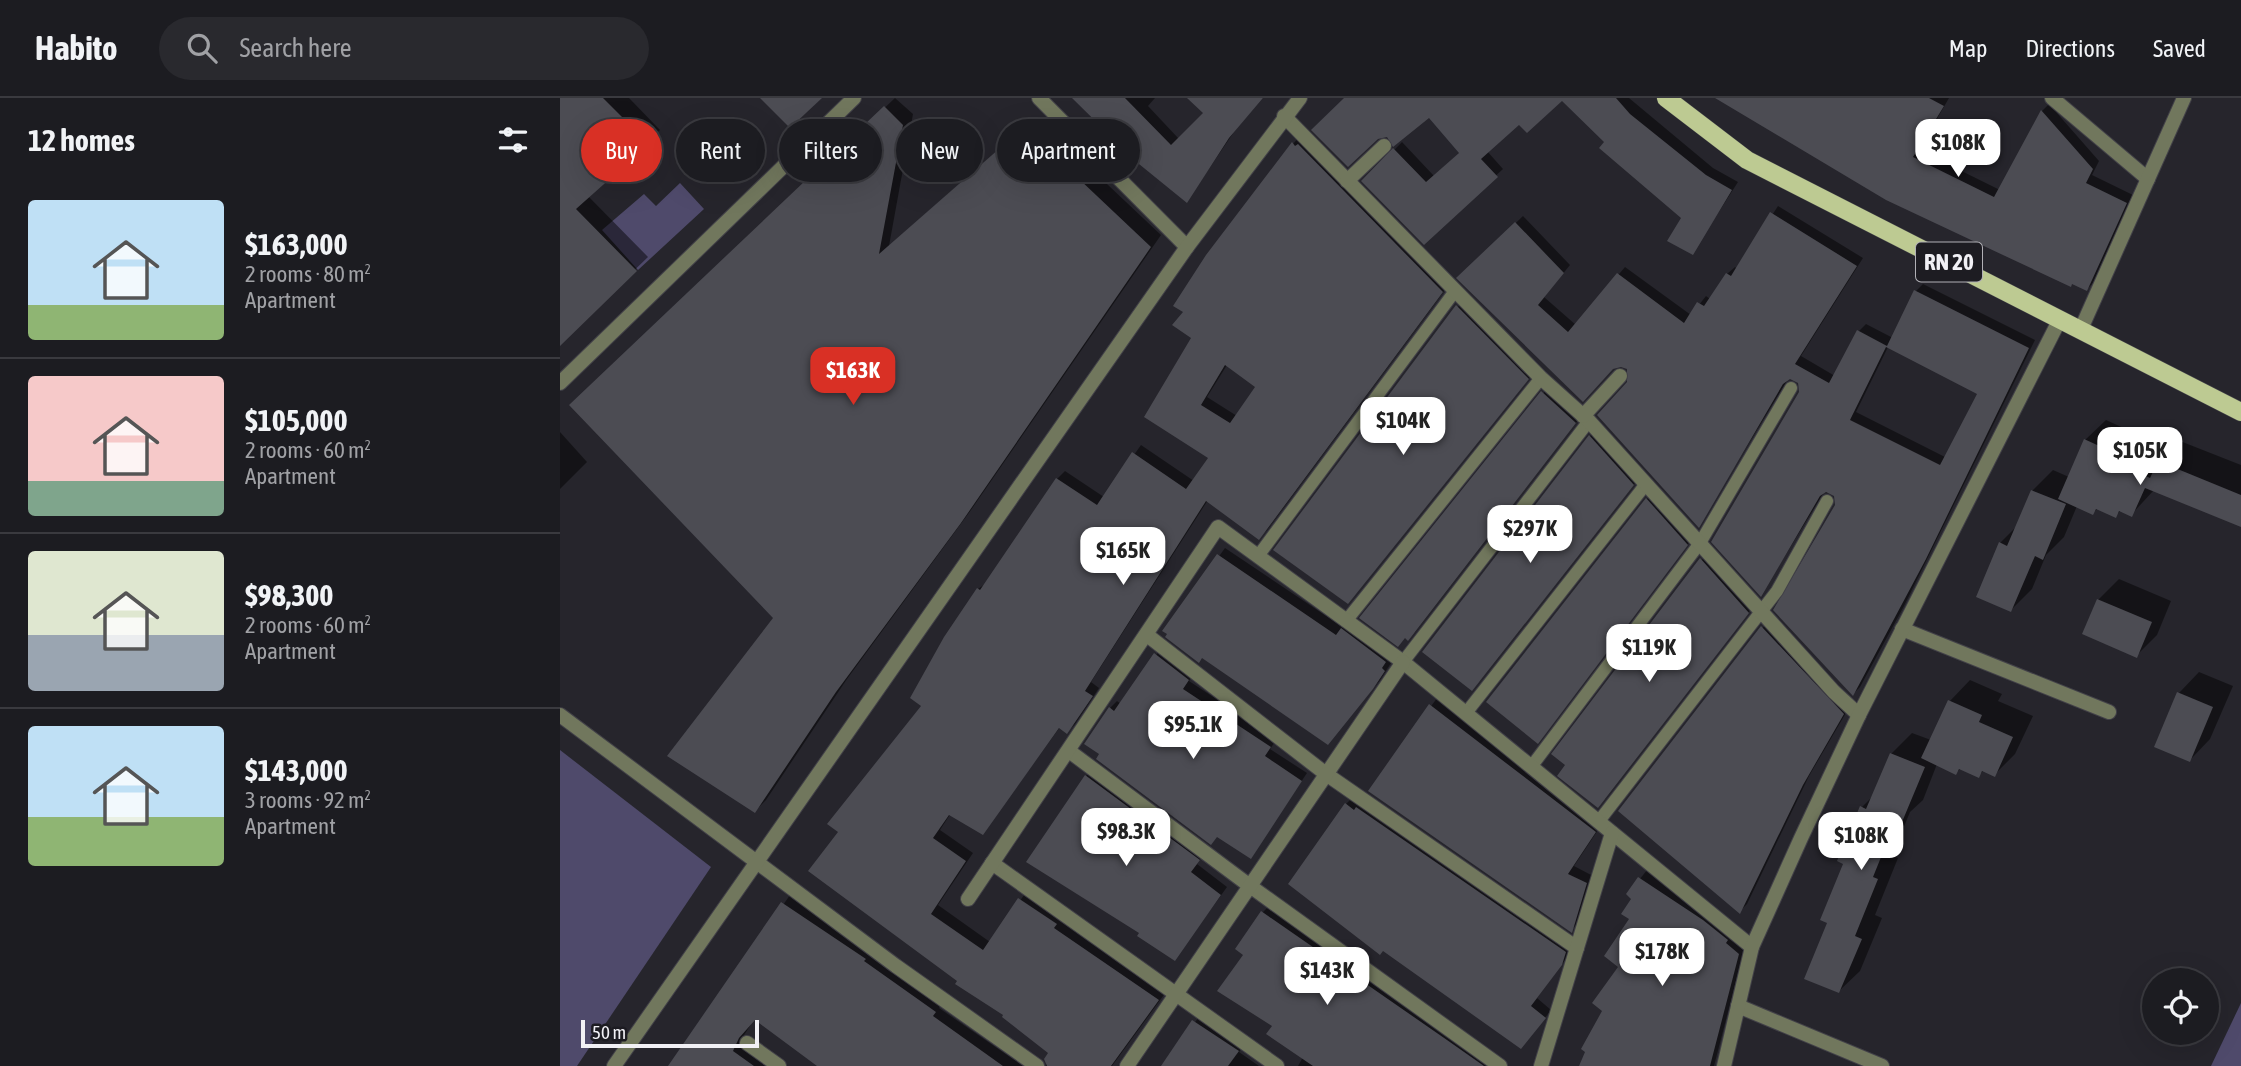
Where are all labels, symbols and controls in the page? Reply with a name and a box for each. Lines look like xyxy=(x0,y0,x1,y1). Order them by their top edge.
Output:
search box xyxy=(159,17,649,80)
text: Habito xyxy=(35,29,117,67)
icon: search xyxy=(183,29,221,67)
text: Search here xyxy=(239,33,352,63)
text: Map xyxy=(1949,35,1987,62)
text: Directions xyxy=(2025,35,2115,62)
text: Saved xyxy=(2153,35,2206,62)
chip: Buy xyxy=(581,119,662,182)
chip: Rent xyxy=(676,119,765,182)
chip: Filters xyxy=(779,119,882,182)
chip: New xyxy=(896,119,983,182)
chip: Apartment xyxy=(997,119,1140,182)
pin: $108K xyxy=(1909,120,2007,179)
icon: filters xyxy=(494,121,532,159)
text: 12 homes xyxy=(28,123,135,157)
text: $108K xyxy=(1931,129,1985,155)
text: $163,000 xyxy=(245,227,348,261)
icon: home xyxy=(84,228,168,312)
road number: RN 20 xyxy=(1916,242,1982,281)
text: 2 rooms · 80 m² xyxy=(245,261,371,287)
text: Apartment xyxy=(245,287,336,313)
pin: $163K xyxy=(804,348,902,407)
text: $163K xyxy=(826,357,880,383)
pin: $104K xyxy=(1354,398,1452,457)
text: $105,000 xyxy=(245,403,348,437)
icon: home xyxy=(84,404,168,488)
text: $104K xyxy=(1376,407,1430,433)
pin: $105K xyxy=(2091,428,2189,487)
text: 2 rooms · 60 m² xyxy=(245,437,371,463)
text: $105K xyxy=(2113,437,2167,463)
text: Apartment xyxy=(245,463,336,489)
pin: $297K xyxy=(1481,505,1579,565)
text: $297K xyxy=(1503,515,1557,541)
pin: $165K xyxy=(1074,528,1172,587)
text: $165K xyxy=(1096,537,1150,563)
text: $98,300 xyxy=(245,578,333,612)
icon: home xyxy=(84,579,168,663)
text: 2 rooms · 60 m² xyxy=(245,612,371,638)
pin: $119K xyxy=(1600,624,1698,684)
text: $119K xyxy=(1622,634,1676,660)
text: Apartment xyxy=(245,638,336,664)
pin: $95.1K xyxy=(1136,702,1250,761)
text: $95.1K xyxy=(1164,711,1222,737)
text: $143,000 xyxy=(245,753,348,787)
icon: home xyxy=(84,754,168,838)
text: 3 rooms · 92 m² xyxy=(245,787,371,813)
pin: $98.3K xyxy=(1069,808,1183,868)
pin: $108K xyxy=(1812,812,1910,872)
text: Apartment xyxy=(245,813,336,839)
text: $98.3K xyxy=(1097,818,1155,844)
text: $108K xyxy=(1834,822,1888,848)
pin: $178K xyxy=(1613,928,1711,988)
text: $178K xyxy=(1635,938,1689,964)
pin: $143K xyxy=(1278,948,1376,1007)
text: $143K xyxy=(1300,957,1354,983)
map controls xyxy=(2142,968,2219,1045)
button: locate xyxy=(2142,968,2219,1045)
scale bar xyxy=(581,1017,760,1049)
text: 50 m xyxy=(592,1021,626,1043)

